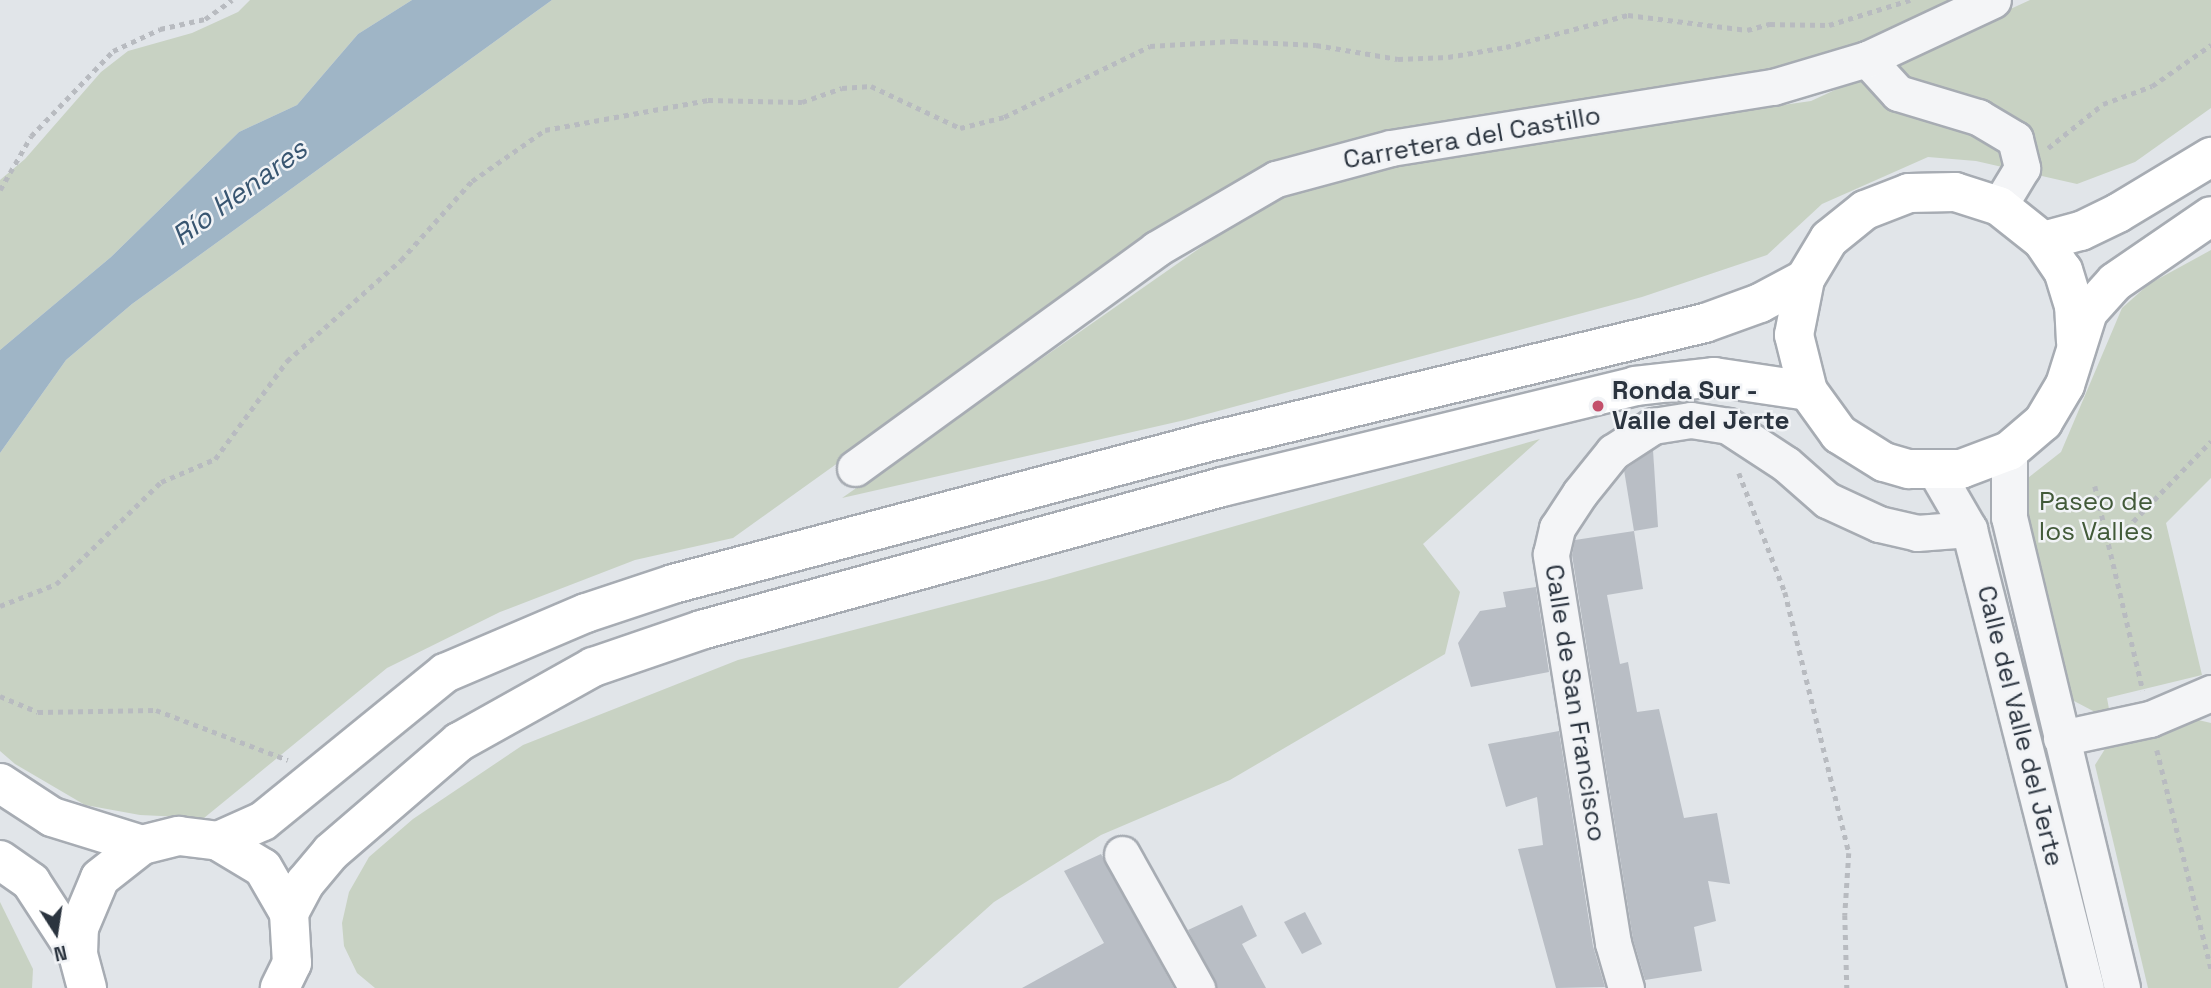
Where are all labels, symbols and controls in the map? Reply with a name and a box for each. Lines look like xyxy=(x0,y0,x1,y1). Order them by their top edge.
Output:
street label: Carretera del Castillo xyxy=(1341,100,1603,176)
water label: Río Henares xyxy=(165,132,313,252)
place label: Ronda Sur - Valle del Jerte xyxy=(1612,375,1789,436)
marker: Ronda Sur - Valle del Jerte xyxy=(1590,398,1606,414)
park label: Paseo de los Valles xyxy=(2039,486,2153,548)
street label: Calle de San Francisco xyxy=(1538,562,1612,844)
street label: Calle del Valle del Jerte xyxy=(1970,582,2070,870)
north arrow xyxy=(21,897,91,967)
text: N xyxy=(52,939,69,967)

